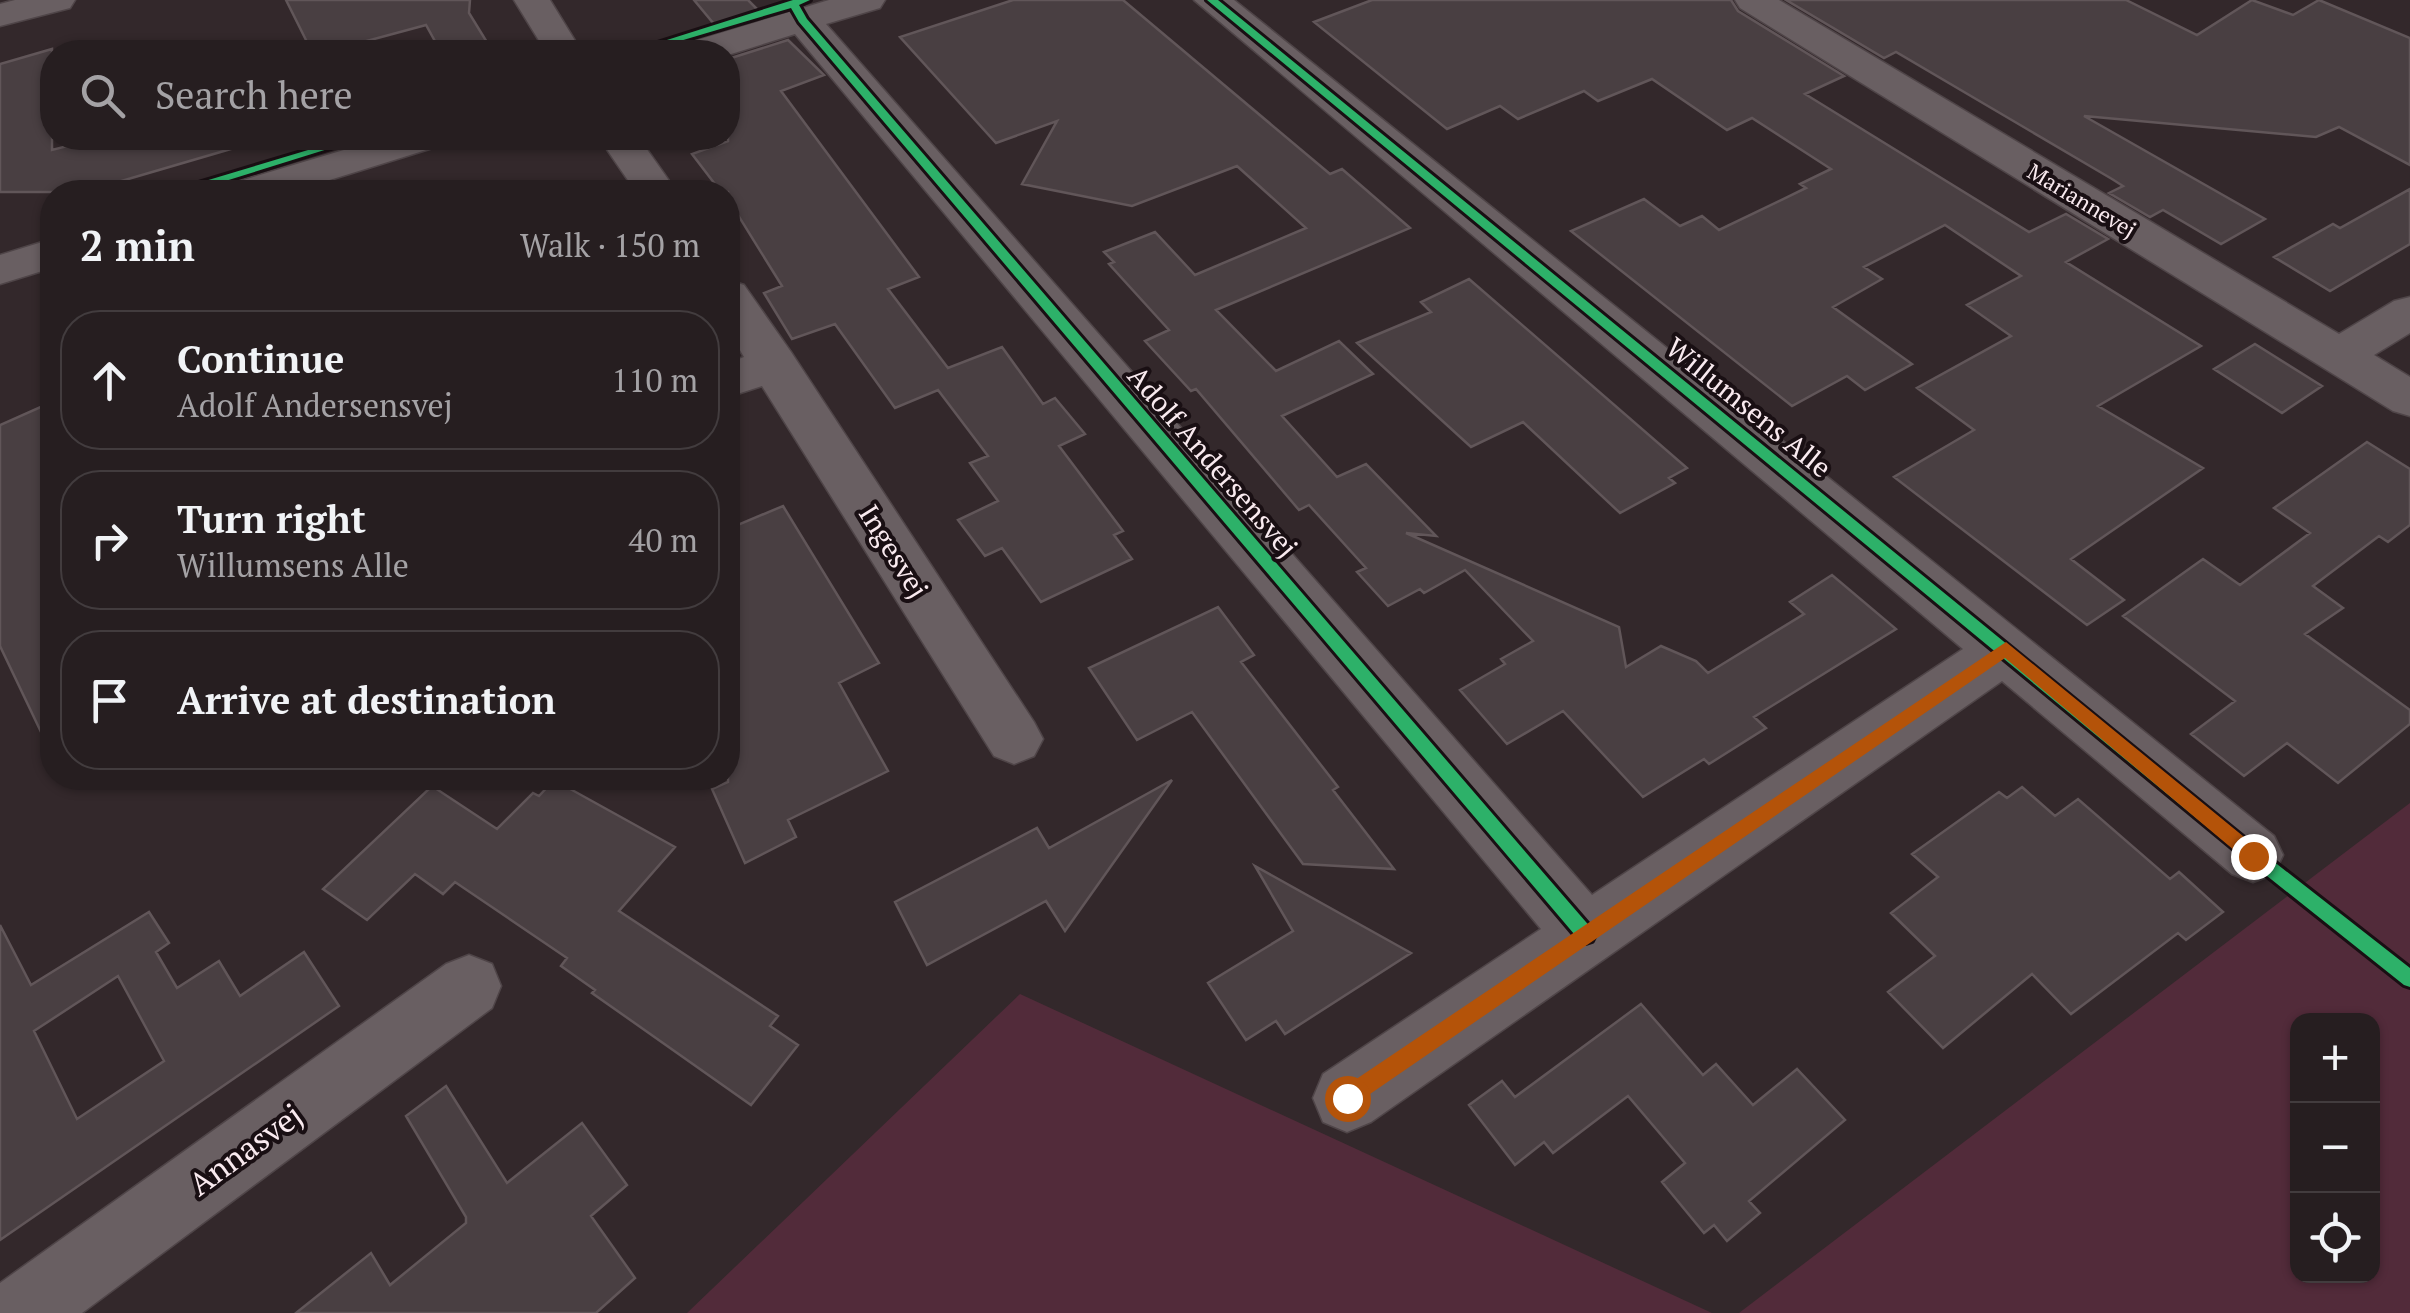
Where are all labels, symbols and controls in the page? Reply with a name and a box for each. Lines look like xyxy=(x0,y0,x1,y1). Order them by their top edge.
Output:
search box xyxy=(40,40,740,150)
icon: search xyxy=(75,68,130,123)
text: Search here xyxy=(155,70,353,120)
street label: Mariannevej xyxy=(2023,156,2141,244)
text: 2 min xyxy=(80,217,195,273)
text: Walk · 150 m xyxy=(520,224,700,266)
street label: Willumsens Alle xyxy=(1658,329,1840,485)
text: Continue xyxy=(177,334,344,384)
icon: ahead xyxy=(82,353,137,408)
street label: Adolf Andersensvej xyxy=(1120,358,1306,564)
text: 110 m xyxy=(611,359,698,401)
text: Adolf Andersensvej xyxy=(177,384,453,426)
text: Turn right xyxy=(177,494,366,544)
street label: Ingesvej xyxy=(851,497,937,605)
icon: right xyxy=(82,513,137,568)
text: 40 m xyxy=(628,519,698,561)
text: Willumsens Alle xyxy=(177,544,409,586)
icon: arrive xyxy=(82,673,137,728)
text: Arrive at destination xyxy=(177,675,556,725)
route end xyxy=(2231,834,2277,880)
map controls xyxy=(2290,1013,2380,1283)
button: + xyxy=(2290,1013,2380,1103)
route start xyxy=(1325,1076,1371,1122)
street label: Annasvej xyxy=(180,1094,310,1204)
button: − xyxy=(2290,1103,2380,1193)
button: locate xyxy=(2290,1193,2380,1283)

